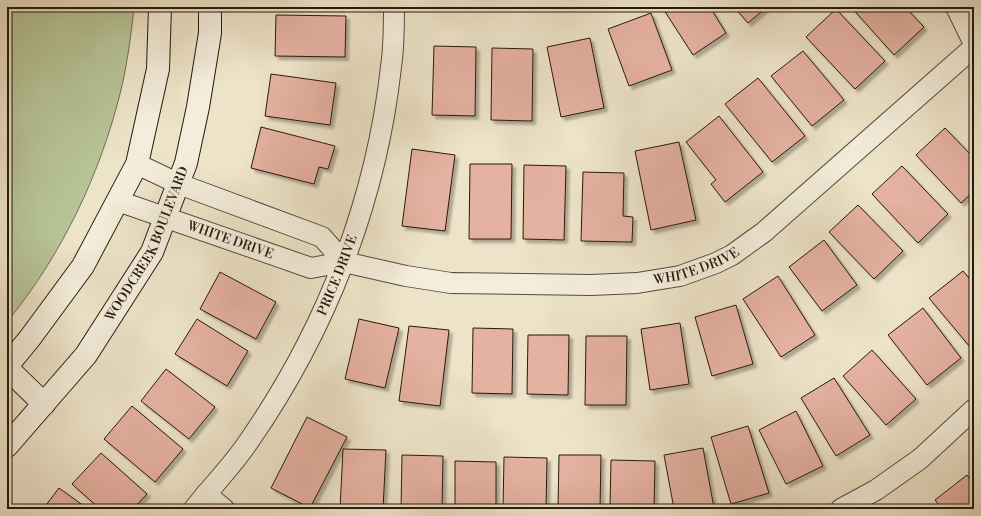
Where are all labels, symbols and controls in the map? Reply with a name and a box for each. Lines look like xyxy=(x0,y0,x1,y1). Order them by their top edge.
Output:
street label: WOODCREEK BOULEVARD xyxy=(101,164,192,325)
street label: WHITE DRIVE xyxy=(184,217,276,262)
street label: PRICE DRIVE xyxy=(314,233,361,318)
street label: WHITE DRIVE xyxy=(651,244,743,288)

